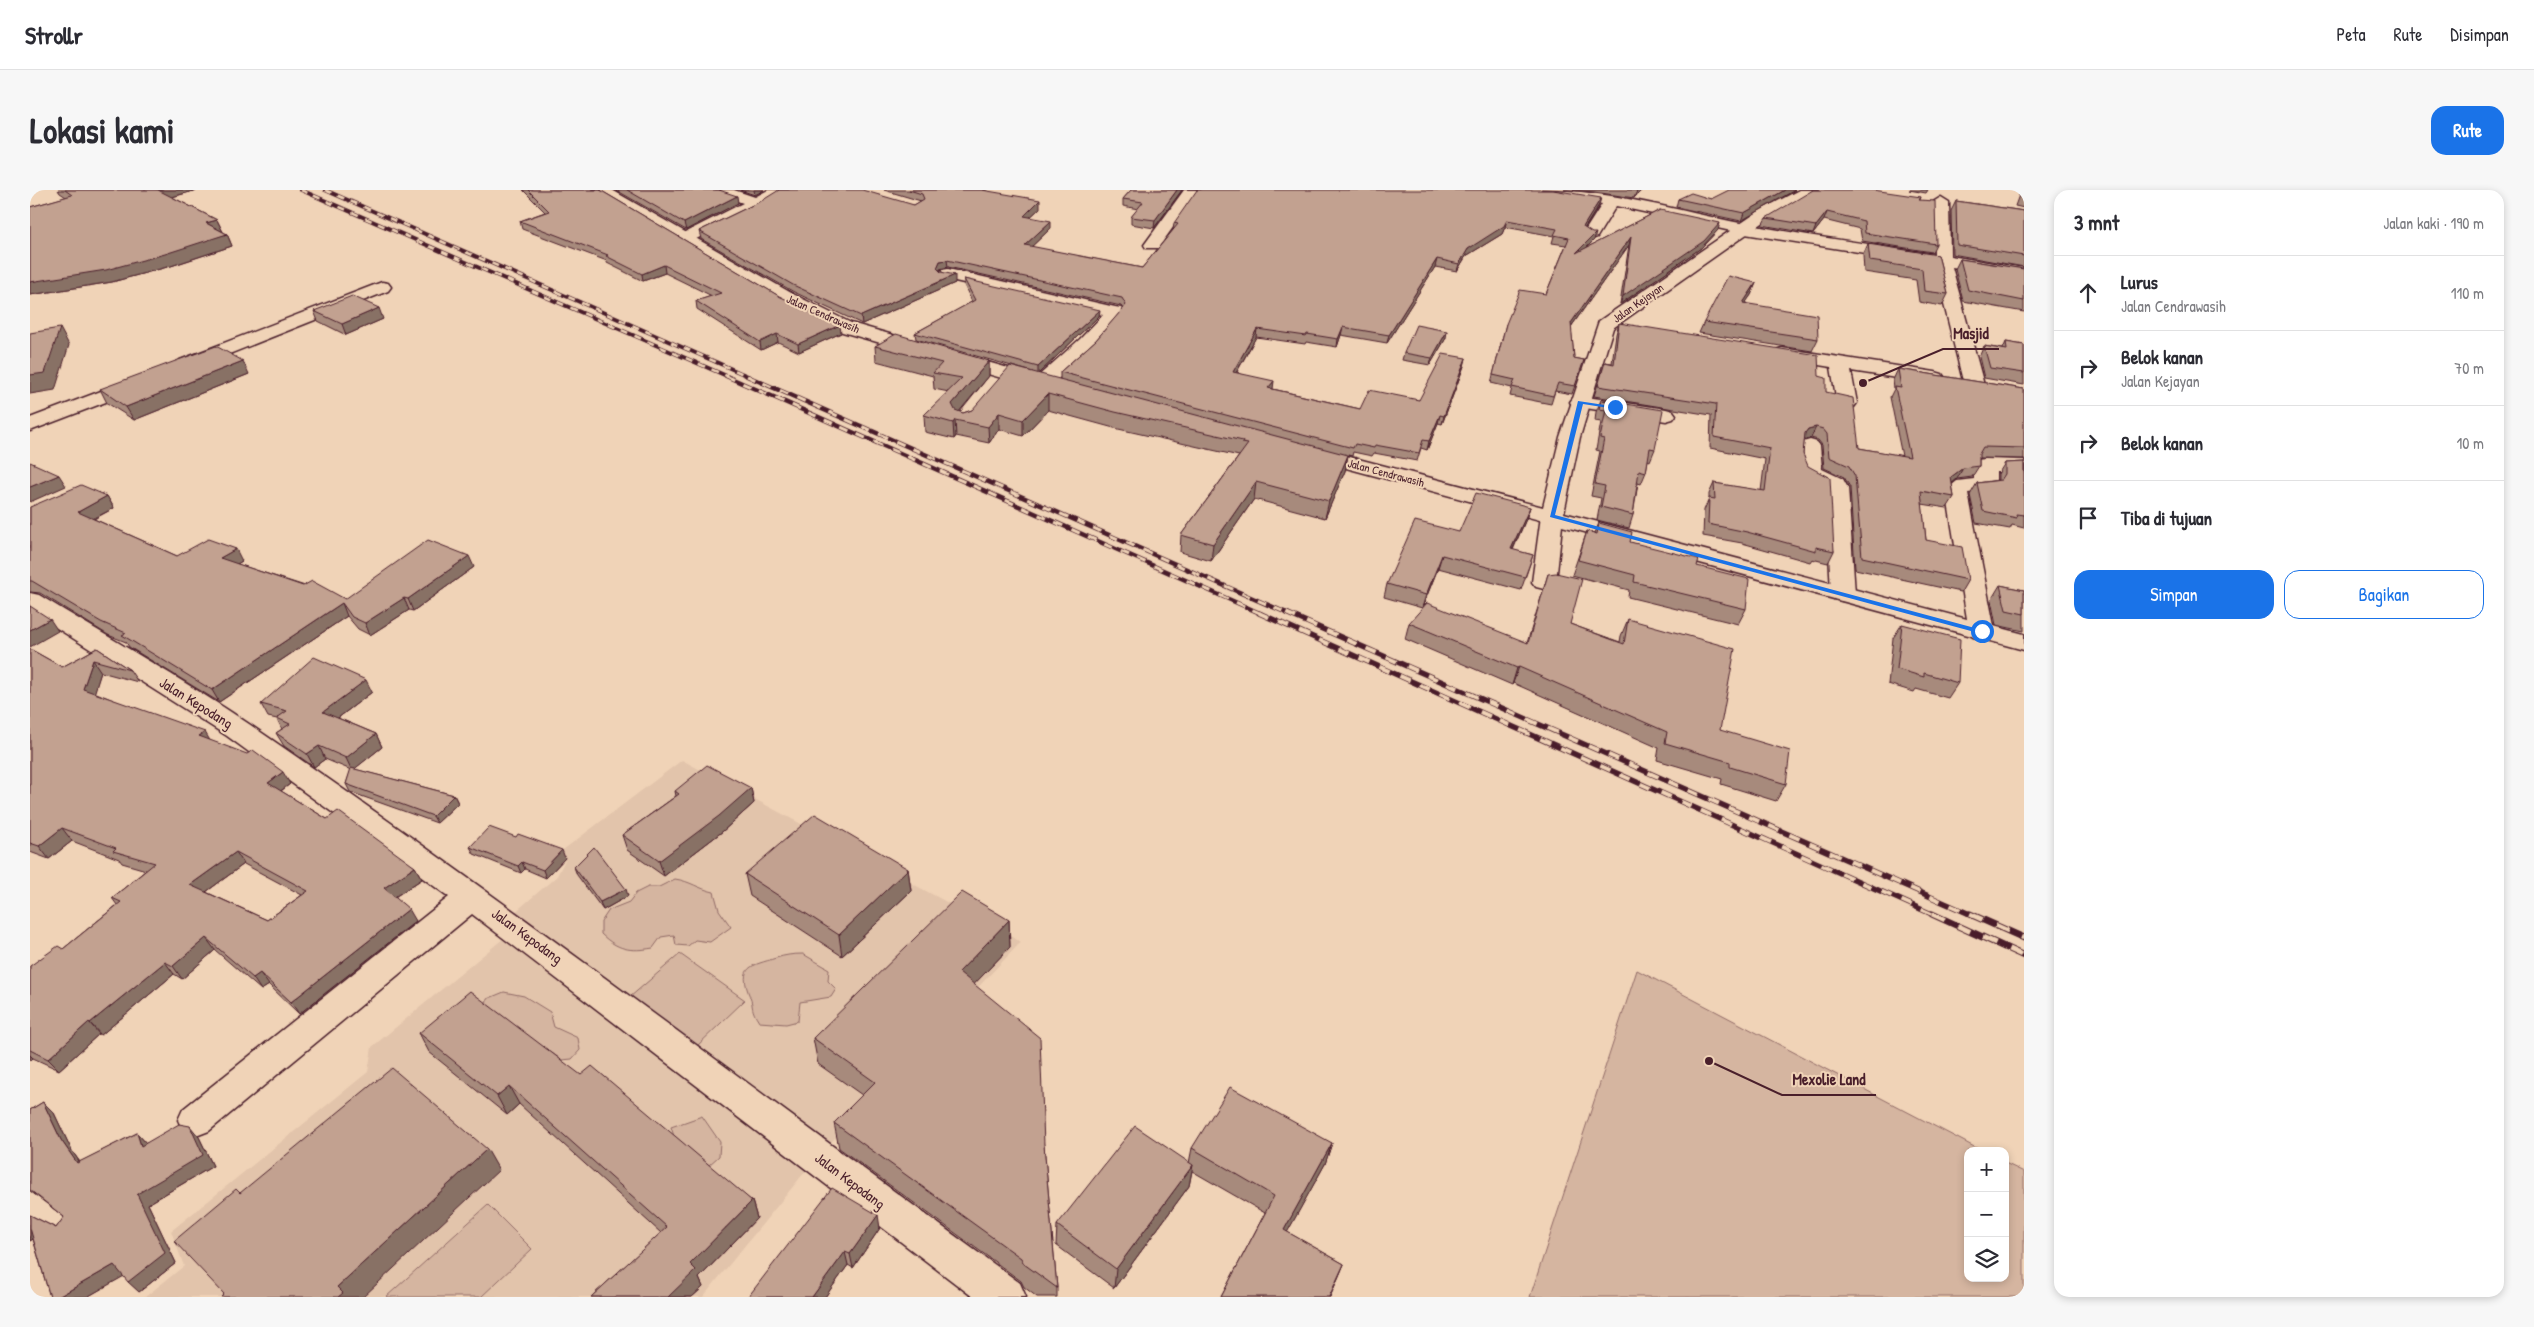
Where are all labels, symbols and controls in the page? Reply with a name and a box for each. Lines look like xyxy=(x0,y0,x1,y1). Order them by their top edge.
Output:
text: Strollr xyxy=(25,19,83,51)
text: Peta xyxy=(2337,22,2366,47)
text: Rute xyxy=(2394,22,2422,47)
text: Disimpan xyxy=(2450,22,2509,47)
button: Rute xyxy=(2431,106,2504,155)
text: Lokasi kami xyxy=(30,107,175,154)
text: 3 mnt xyxy=(2074,208,2119,237)
text: Jalan kaki · 190 m xyxy=(2383,212,2484,234)
text: Lurus xyxy=(2121,269,2158,295)
street label: Jalan Kejayan xyxy=(1609,279,1667,326)
icon: ahead xyxy=(2074,279,2102,307)
text: 110 m xyxy=(2451,282,2484,304)
street label: Jalan Cendrawasih xyxy=(784,290,863,337)
text: Jalan Cendrawasih xyxy=(2121,295,2226,317)
callout: Masjid xyxy=(1943,318,1999,349)
text: Masjid xyxy=(1953,322,1990,344)
text: Belok kanan xyxy=(2121,344,2203,370)
icon: right xyxy=(2074,354,2102,382)
text: 70 m xyxy=(2454,357,2484,379)
text: Jalan Kejayan xyxy=(2121,370,2200,392)
route end xyxy=(1604,396,1627,419)
icon: right xyxy=(2074,429,2102,457)
text: Belok kanan xyxy=(2121,430,2203,456)
text: 10 m xyxy=(2456,432,2484,454)
street label: Jalan Cendrawasih xyxy=(1346,454,1426,491)
icon: arrive xyxy=(2074,504,2102,532)
text: Tiba di tujuan xyxy=(2121,505,2212,531)
button: Simpan xyxy=(2074,570,2274,619)
button: Bagikan xyxy=(2284,570,2484,619)
route start xyxy=(1971,620,1994,643)
street label: Jalan Kepodang xyxy=(156,672,237,734)
street label: Jalan Kepodang xyxy=(488,903,567,969)
callout: Mexolie Land xyxy=(1782,1064,1876,1095)
text: Mexolie Land xyxy=(1792,1068,1866,1090)
street label: Jalan Kepodang xyxy=(811,1147,890,1214)
map controls xyxy=(1964,1147,2009,1282)
button: + xyxy=(1964,1147,2009,1192)
button: − xyxy=(1964,1192,2009,1237)
button: layers xyxy=(1964,1237,2009,1282)

